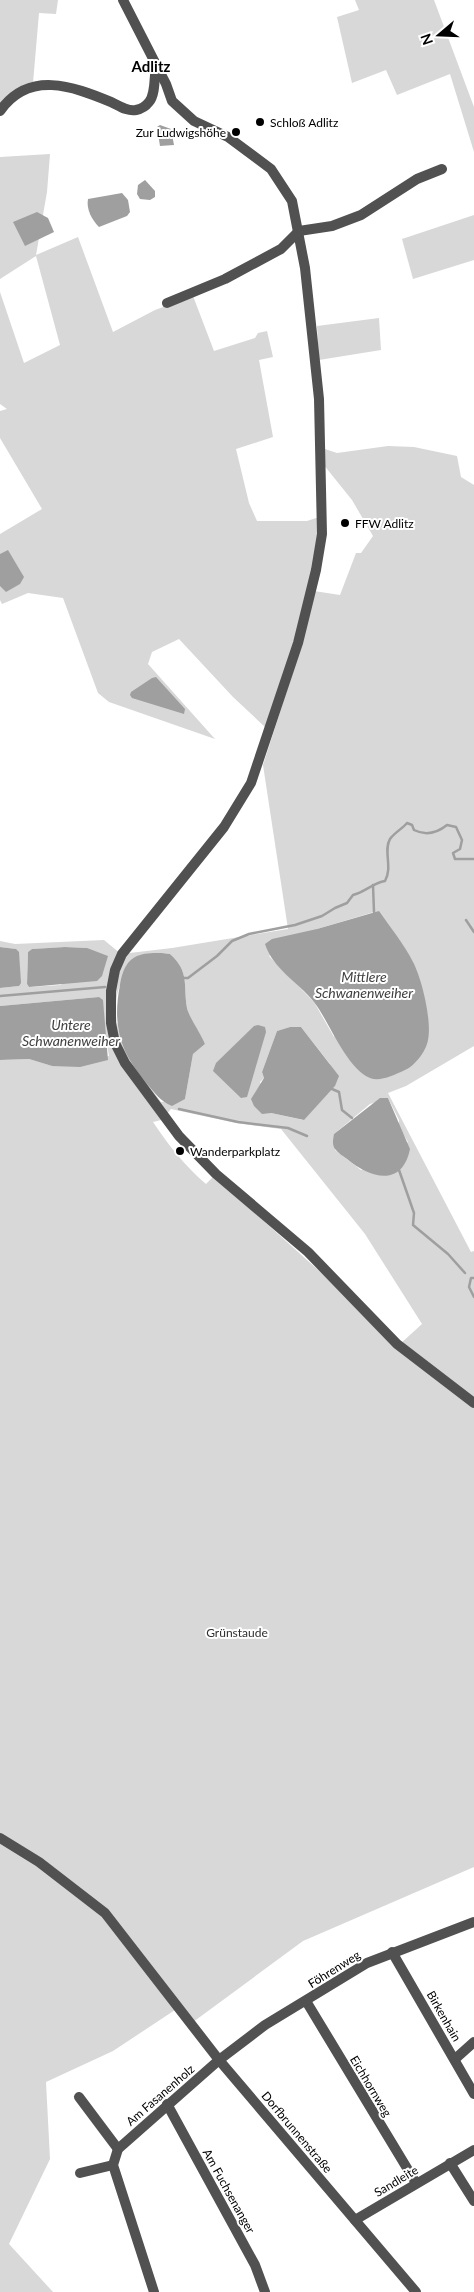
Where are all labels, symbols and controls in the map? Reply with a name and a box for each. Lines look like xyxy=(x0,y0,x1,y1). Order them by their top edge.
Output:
north arrow xyxy=(414,10,464,60)
text: N xyxy=(416,32,436,47)
district label: Adlitz xyxy=(131,57,170,75)
place label: Schloß Adlitz xyxy=(270,115,339,130)
marker: Schloß Adlitz xyxy=(254,116,266,128)
place label: Zur Ludwigshöhe xyxy=(136,125,226,140)
marker: Zur Ludwigshöhe xyxy=(230,126,242,138)
place label: FFW Adlitz xyxy=(355,516,414,531)
marker: FFW Adlitz xyxy=(339,517,351,529)
water label: Mittlere Schwanenweiher xyxy=(315,968,413,1001)
water label: Untere Schwanenweiher xyxy=(22,1016,120,1049)
place label: Wanderparkplatz xyxy=(190,1144,281,1159)
marker: Wanderparkplatz xyxy=(174,1145,186,1157)
park label: Grünstaude xyxy=(206,1625,268,1640)
street label: Föhrenweg xyxy=(305,1947,363,1991)
street label: Birkenhain xyxy=(424,1988,464,2044)
street label: Eichhornweg xyxy=(347,2053,395,2119)
street label: Am Fasanenholz xyxy=(123,2061,198,2129)
street label: Dorfbrunnenstraße xyxy=(259,2088,335,2176)
street label: Am Fuchsenanger xyxy=(200,2146,259,2236)
street label: Sandleite xyxy=(371,2162,421,2200)

